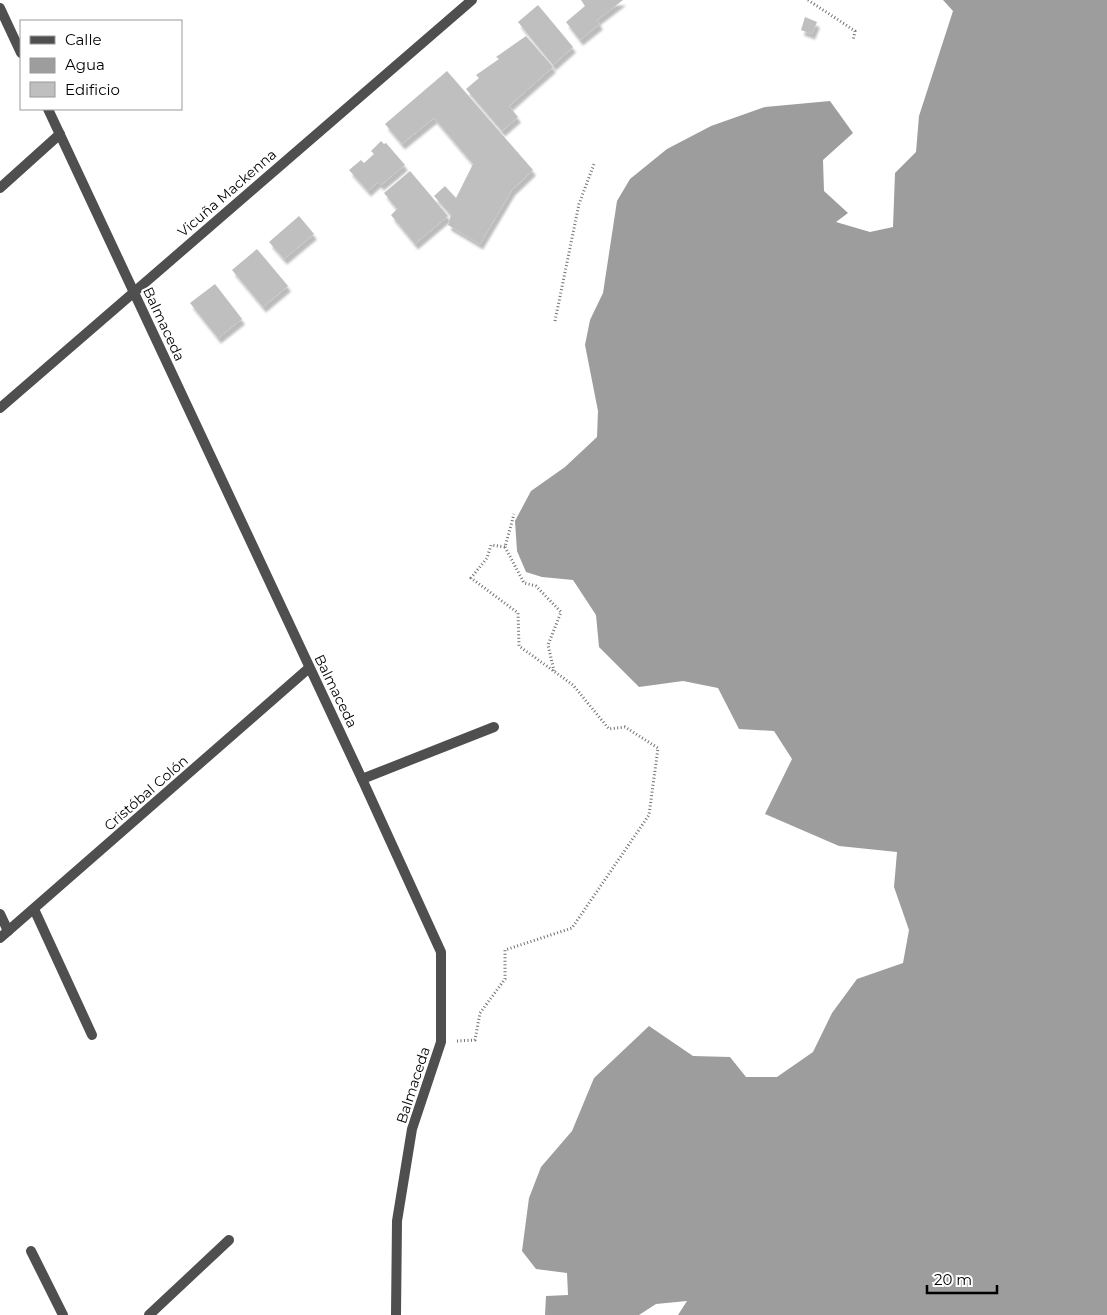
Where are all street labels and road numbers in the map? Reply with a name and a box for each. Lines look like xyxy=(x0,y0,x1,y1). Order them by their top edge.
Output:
street label: Vicuña Mackenna xyxy=(174,145,280,241)
street label: Balmaceda xyxy=(139,284,189,364)
street label: Balmaceda xyxy=(310,651,362,731)
street label: Cristóbal Colón xyxy=(100,752,192,834)
street label: Balmaceda xyxy=(392,1044,434,1126)

